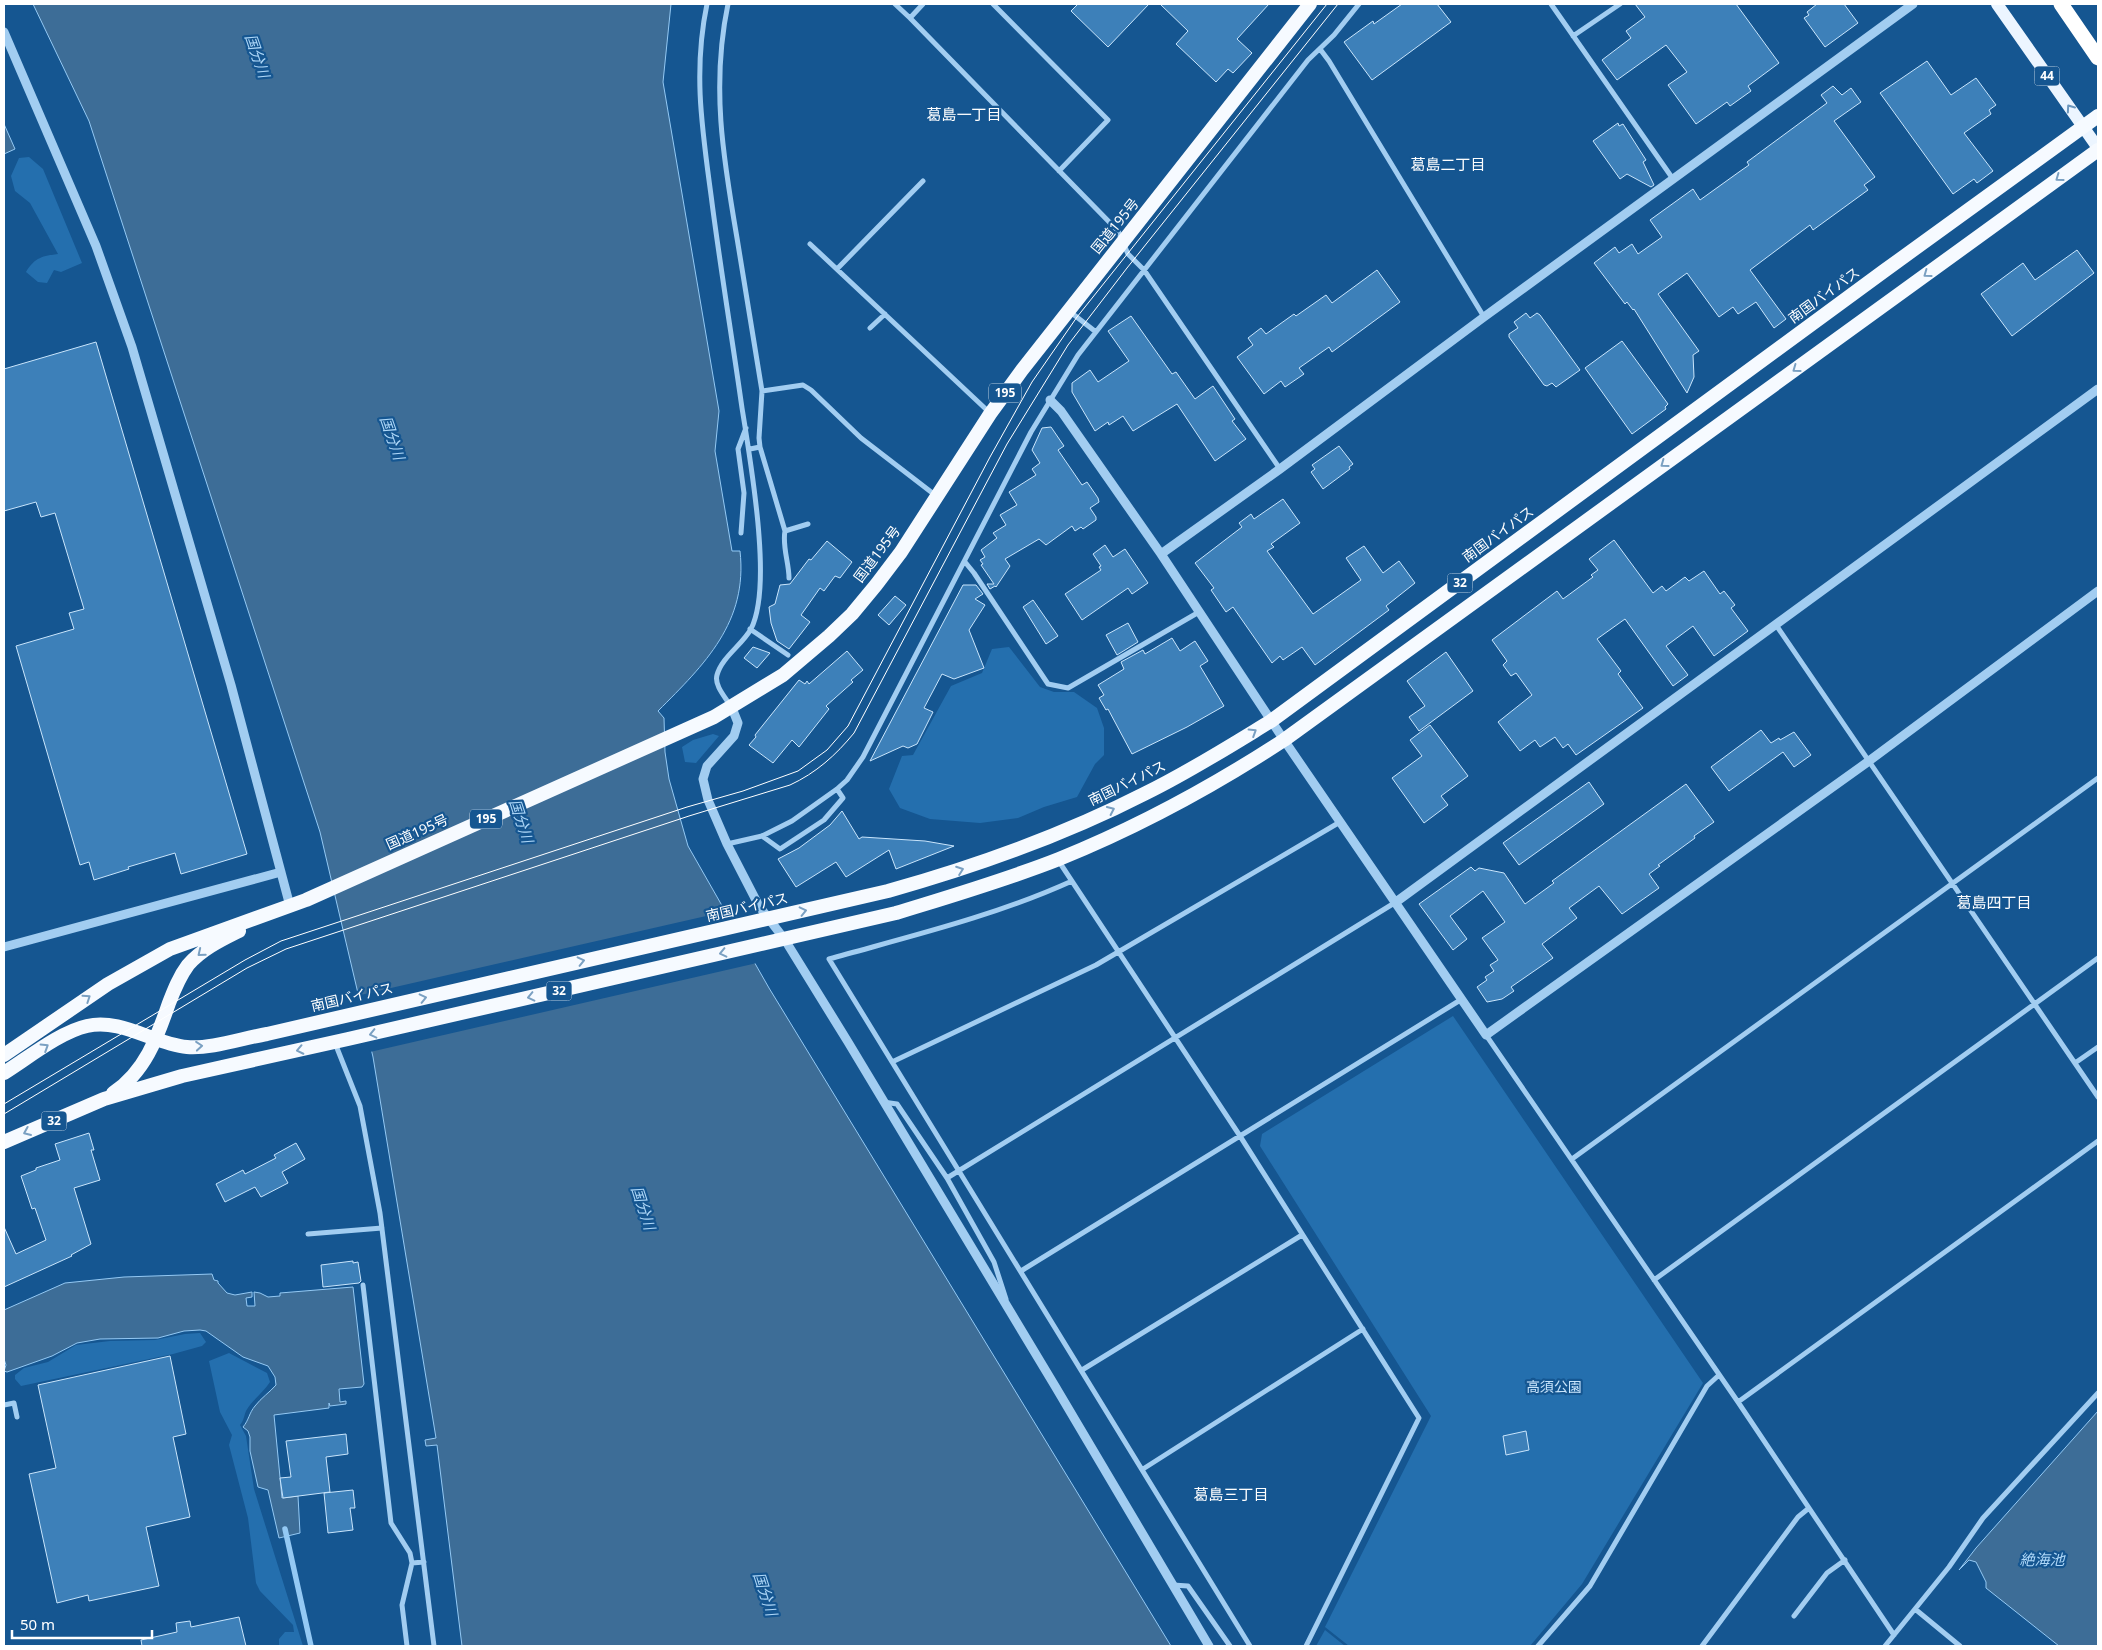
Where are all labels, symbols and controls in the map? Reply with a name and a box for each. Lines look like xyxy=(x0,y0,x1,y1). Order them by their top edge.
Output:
water label: 国分川 xyxy=(241,31,275,82)
road number: 44 xyxy=(2034,66,2060,85)
district label: 葛島一丁目 xyxy=(926,104,1002,124)
one-way arrow xyxy=(2067,104,2076,114)
district label: 葛島二丁目 xyxy=(1410,154,1486,174)
one-way arrow xyxy=(2055,172,2065,181)
street label: 国道195号 xyxy=(1086,194,1143,257)
street label: 南国バイパス xyxy=(1784,262,1863,327)
one-way arrow xyxy=(1924,268,1933,276)
one-way arrow xyxy=(1792,363,1802,372)
road number: 195 xyxy=(989,383,1021,402)
water label: 国分川 xyxy=(376,413,410,464)
one-way arrow xyxy=(1660,458,1670,467)
street label: 南国バイパス xyxy=(1458,501,1537,566)
street label: 国道195号 xyxy=(849,522,904,586)
road number: 32 xyxy=(1448,574,1472,592)
one-way arrow xyxy=(1248,728,1257,738)
street label: 南国バイパス xyxy=(1085,756,1169,809)
water label: 国分川 xyxy=(505,796,539,847)
one-way arrow xyxy=(1106,805,1115,816)
street label: 国道195号 xyxy=(383,809,451,854)
road number: 195 xyxy=(470,810,502,829)
one-way arrow xyxy=(955,865,964,875)
street label: 南国バイパス xyxy=(704,888,790,925)
district label: 葛島四丁目 xyxy=(1956,892,2032,912)
one-way arrow xyxy=(799,906,808,917)
one-way arrow xyxy=(719,947,728,958)
one-way arrow xyxy=(198,948,207,956)
one-way arrow xyxy=(576,956,585,967)
street label: 南国バイパス xyxy=(309,978,395,1015)
road number: 32 xyxy=(546,981,572,1000)
one-way arrow xyxy=(526,991,535,1002)
one-way arrow xyxy=(418,993,427,1004)
one-way arrow xyxy=(81,995,91,1004)
one-way arrow xyxy=(368,1028,377,1039)
one-way arrow xyxy=(195,1041,203,1052)
one-way arrow xyxy=(40,1044,49,1053)
one-way arrow xyxy=(295,1044,304,1055)
road number: 32 xyxy=(42,1112,66,1130)
one-way arrow xyxy=(23,1126,32,1136)
water label: 国分川 xyxy=(627,1183,661,1234)
park label: 高須公園 xyxy=(1526,1377,1582,1396)
district label: 葛島三丁目 xyxy=(1193,1484,1269,1504)
water label: 絶海池 xyxy=(2019,1549,2066,1569)
water label: 国分川 xyxy=(749,1569,783,1620)
scale bar xyxy=(12,1608,152,1640)
text: 50 m xyxy=(20,1614,55,1634)

